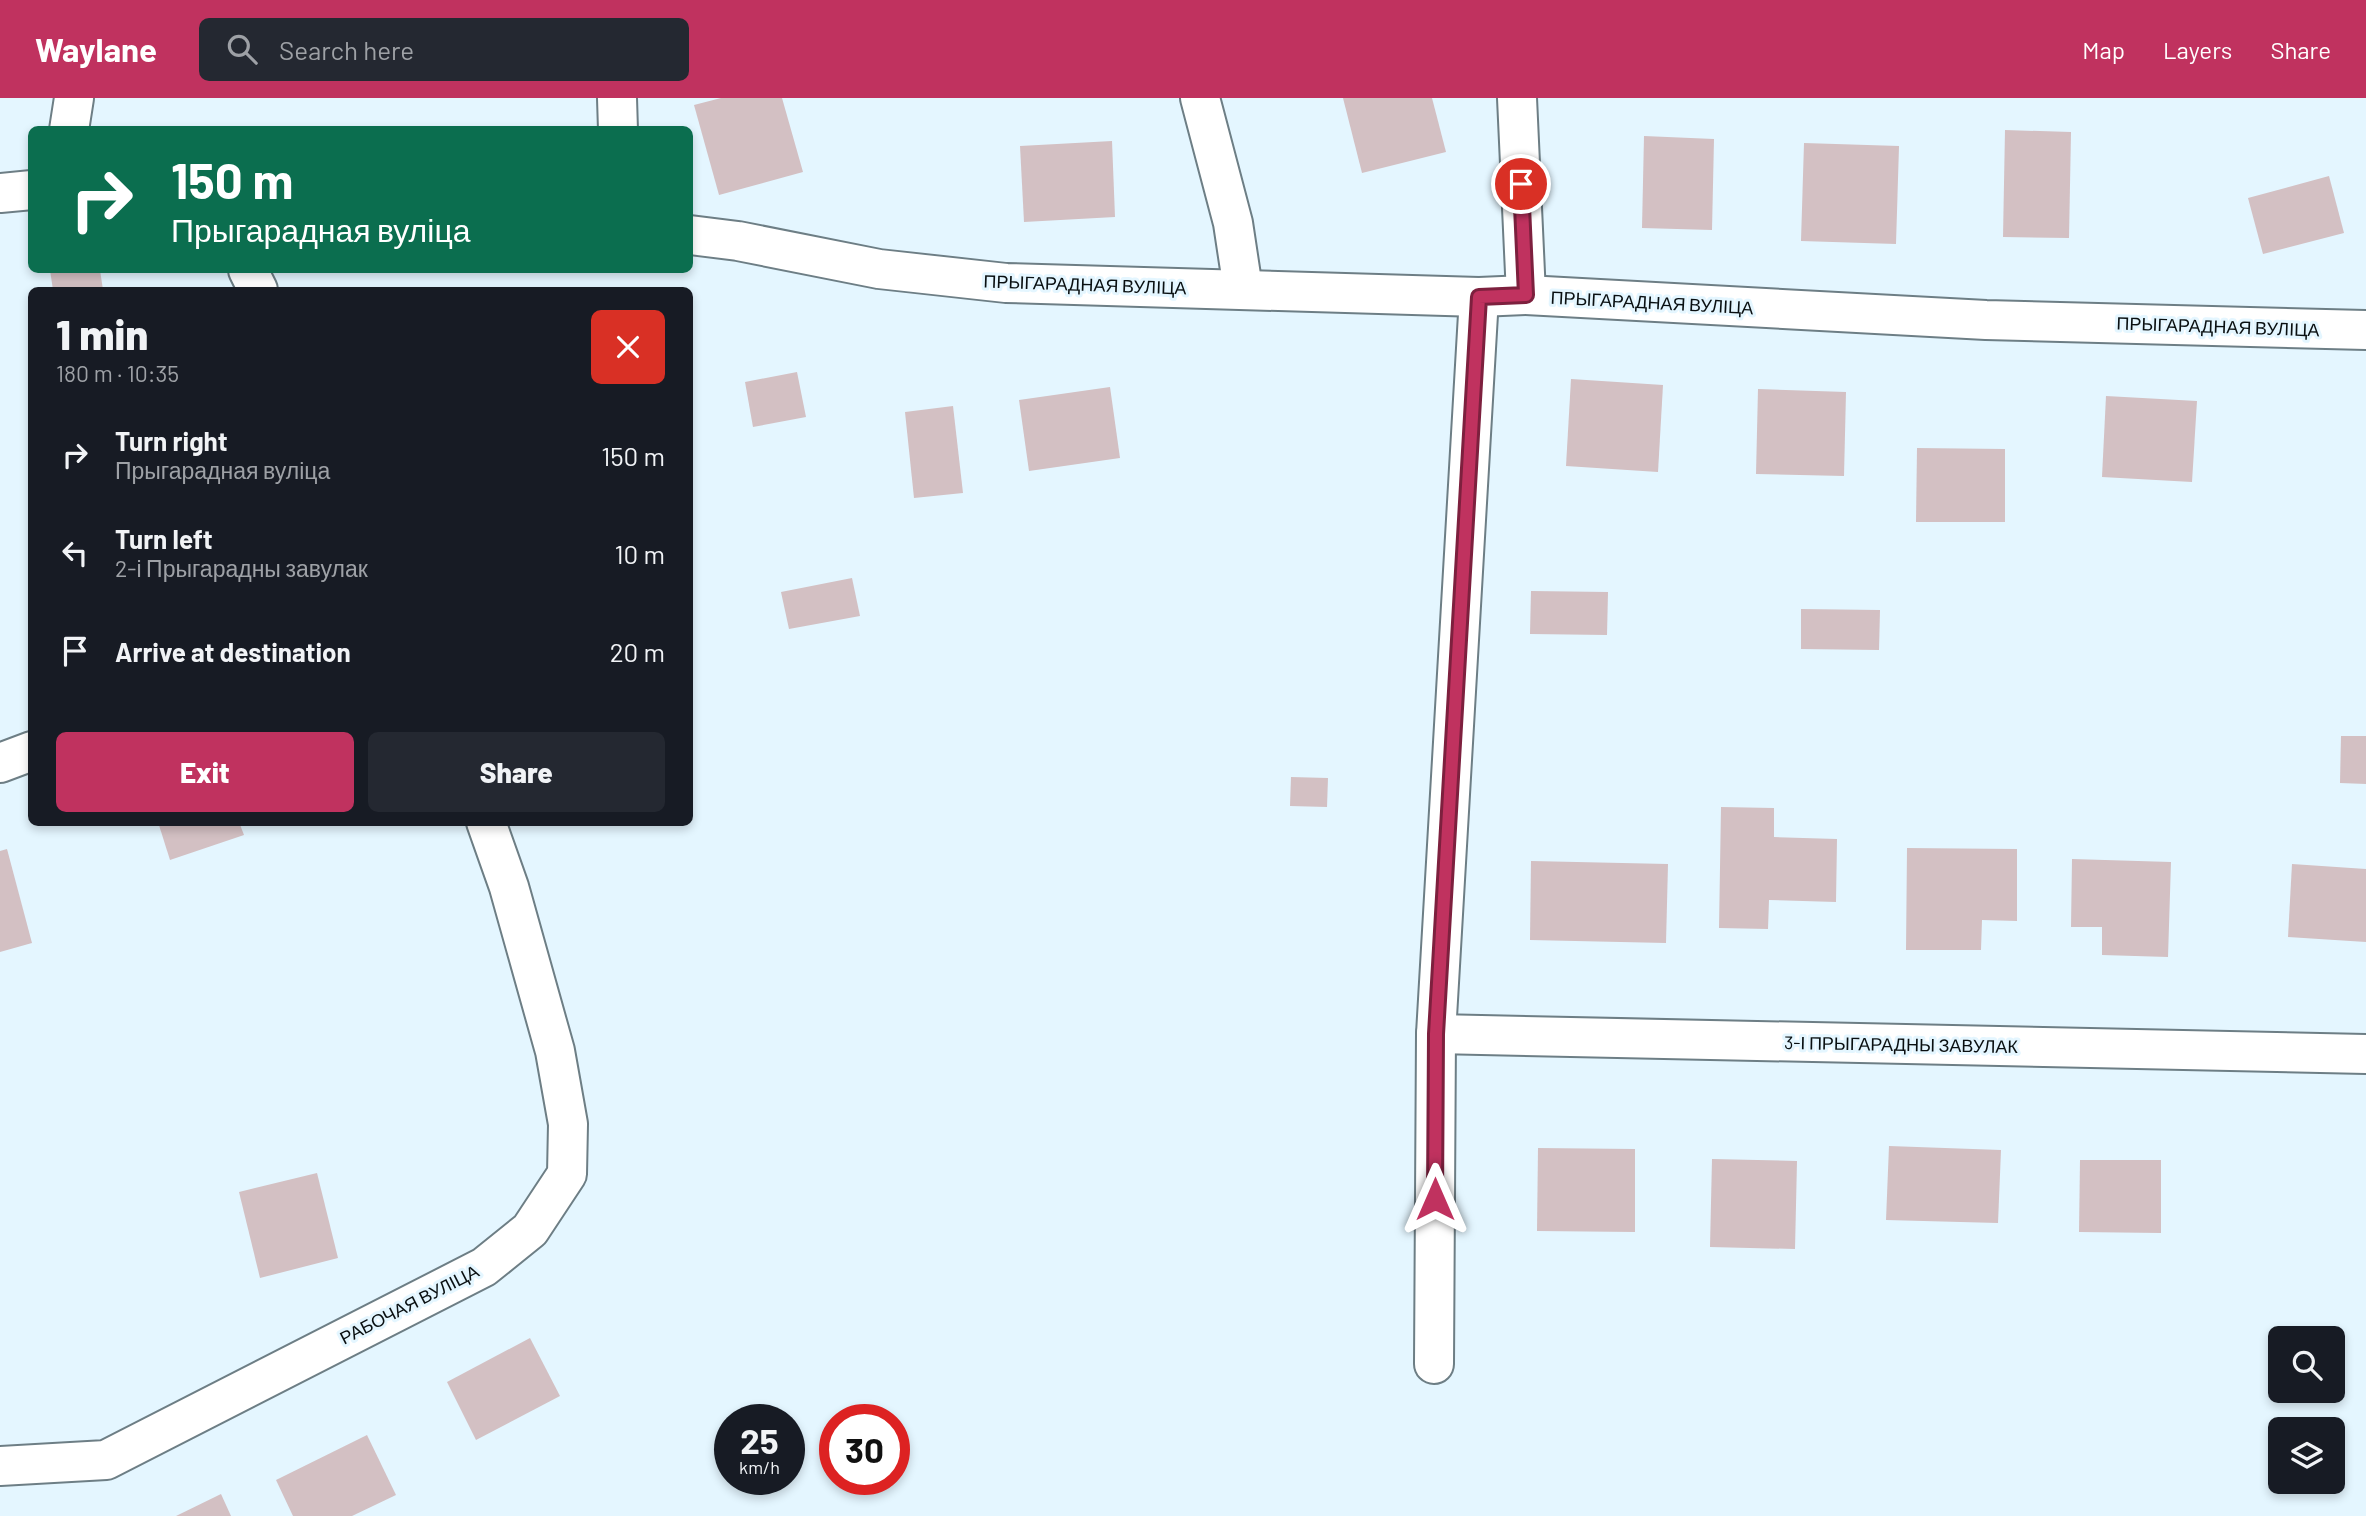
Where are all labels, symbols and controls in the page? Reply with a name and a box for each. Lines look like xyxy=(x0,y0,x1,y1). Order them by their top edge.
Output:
search box xyxy=(199,18,689,81)
text: Waylane xyxy=(35,29,157,69)
icon: search xyxy=(223,30,261,68)
text: Search here xyxy=(279,34,414,65)
text: Map xyxy=(2082,35,2125,64)
text: Layers xyxy=(2163,35,2232,64)
text: Share xyxy=(2270,35,2331,64)
text: 150 m xyxy=(171,150,293,209)
icon: right xyxy=(56,154,147,245)
pin xyxy=(1491,154,1551,214)
icon: arrive xyxy=(1502,165,1540,203)
text: Прыгарадная вуліца xyxy=(171,210,471,248)
street label: ПРЫГАРАДНАЯ ВУЛІЦА xyxy=(983,269,1187,299)
street label: ПРЫГАРАДНАЯ ВУЛІЦА xyxy=(1550,286,1754,318)
text: 1 min xyxy=(56,308,148,358)
button: close xyxy=(591,310,665,384)
street label: ПРЫГАРАДНАЯ ВУЛІЦА xyxy=(2116,311,2320,341)
text: 180 m · 10:35 xyxy=(56,359,179,387)
text: Turn right xyxy=(115,425,228,456)
icon: right xyxy=(56,436,94,474)
text: 150 m xyxy=(601,440,665,471)
text: Прыгарадная вуліца xyxy=(115,456,330,484)
text: Turn left xyxy=(115,523,213,554)
icon: left xyxy=(56,534,94,572)
text: 10 m xyxy=(615,538,665,569)
text: 2-і Прыгарадны завулак xyxy=(115,554,368,582)
icon: arrive xyxy=(56,632,94,670)
text: Arrive at destination xyxy=(115,636,351,667)
text: 20 m xyxy=(610,636,665,667)
button: Exit xyxy=(56,732,354,812)
button: Share xyxy=(368,732,665,812)
street label: 3-І ПРЫГАРАДНЫ ЗАВУЛАК xyxy=(1784,1031,2019,1057)
position arrow xyxy=(1398,1162,1472,1236)
street label: РАБОЧАЯ ВУЛІЦА xyxy=(336,1259,482,1349)
map controls xyxy=(2268,1326,2345,1494)
button: search xyxy=(2268,1326,2345,1403)
speed limit sign: 30 xyxy=(819,1404,910,1495)
button: layers xyxy=(2268,1417,2345,1494)
text: 25 xyxy=(740,1419,779,1461)
text: km/h xyxy=(739,1456,780,1478)

